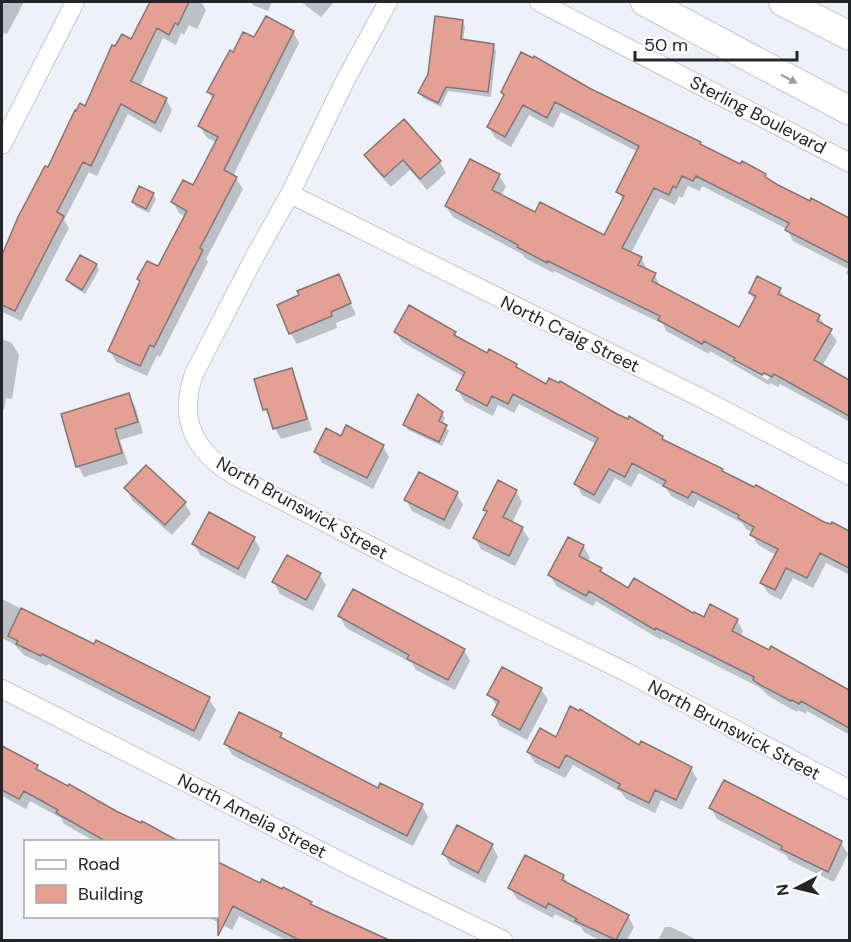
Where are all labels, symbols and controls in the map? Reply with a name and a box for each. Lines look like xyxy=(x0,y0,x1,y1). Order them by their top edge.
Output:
scale bar xyxy=(635,24,797,62)
text: 50 m xyxy=(644,33,688,57)
street label: Sterling Boulevard xyxy=(686,70,830,160)
one-way arrow xyxy=(781,74,798,84)
street label: North Craig Street xyxy=(497,290,643,378)
street label: North Brunswick Street xyxy=(212,451,392,565)
street label: North Brunswick Street xyxy=(644,674,824,786)
street label: North Amelia Street xyxy=(173,768,331,864)
legend xyxy=(24,840,219,918)
text: Road xyxy=(78,852,120,876)
north arrow xyxy=(767,858,827,918)
text: Building xyxy=(78,882,143,906)
text: N xyxy=(771,883,794,897)

